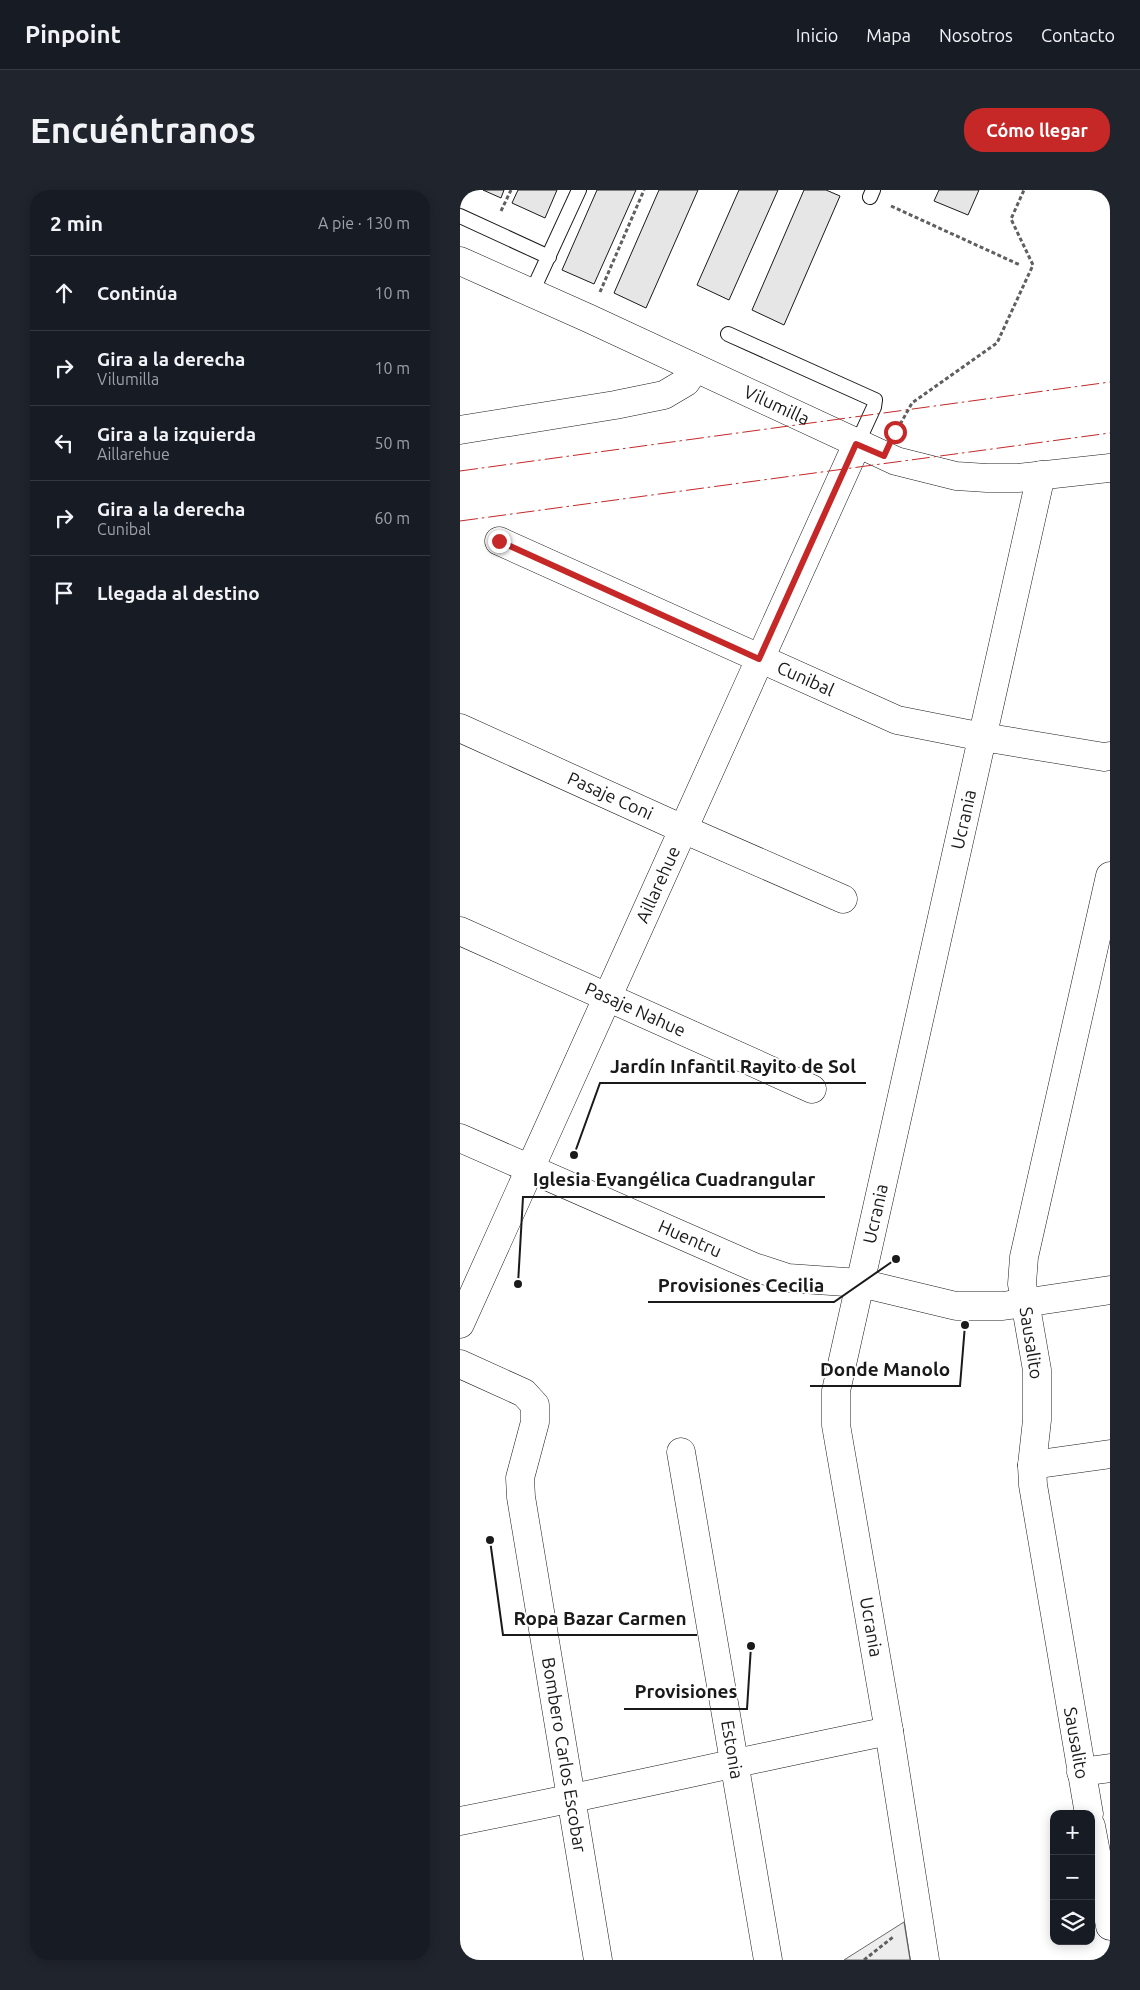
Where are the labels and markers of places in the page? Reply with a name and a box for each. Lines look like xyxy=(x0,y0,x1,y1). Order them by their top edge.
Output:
callout: Jardín Infantil Rayito de Sol xyxy=(600,1049,866,1083)
callout: Iglesia Evangélica Cuadrangular xyxy=(523,1163,825,1197)
callout: Provisiones Cecilia xyxy=(648,1268,834,1302)
callout: Donde Manolo xyxy=(810,1352,960,1386)
callout: Ropa Bazar Carmen xyxy=(503,1601,697,1635)
callout: Provisiones xyxy=(624,1675,747,1709)

